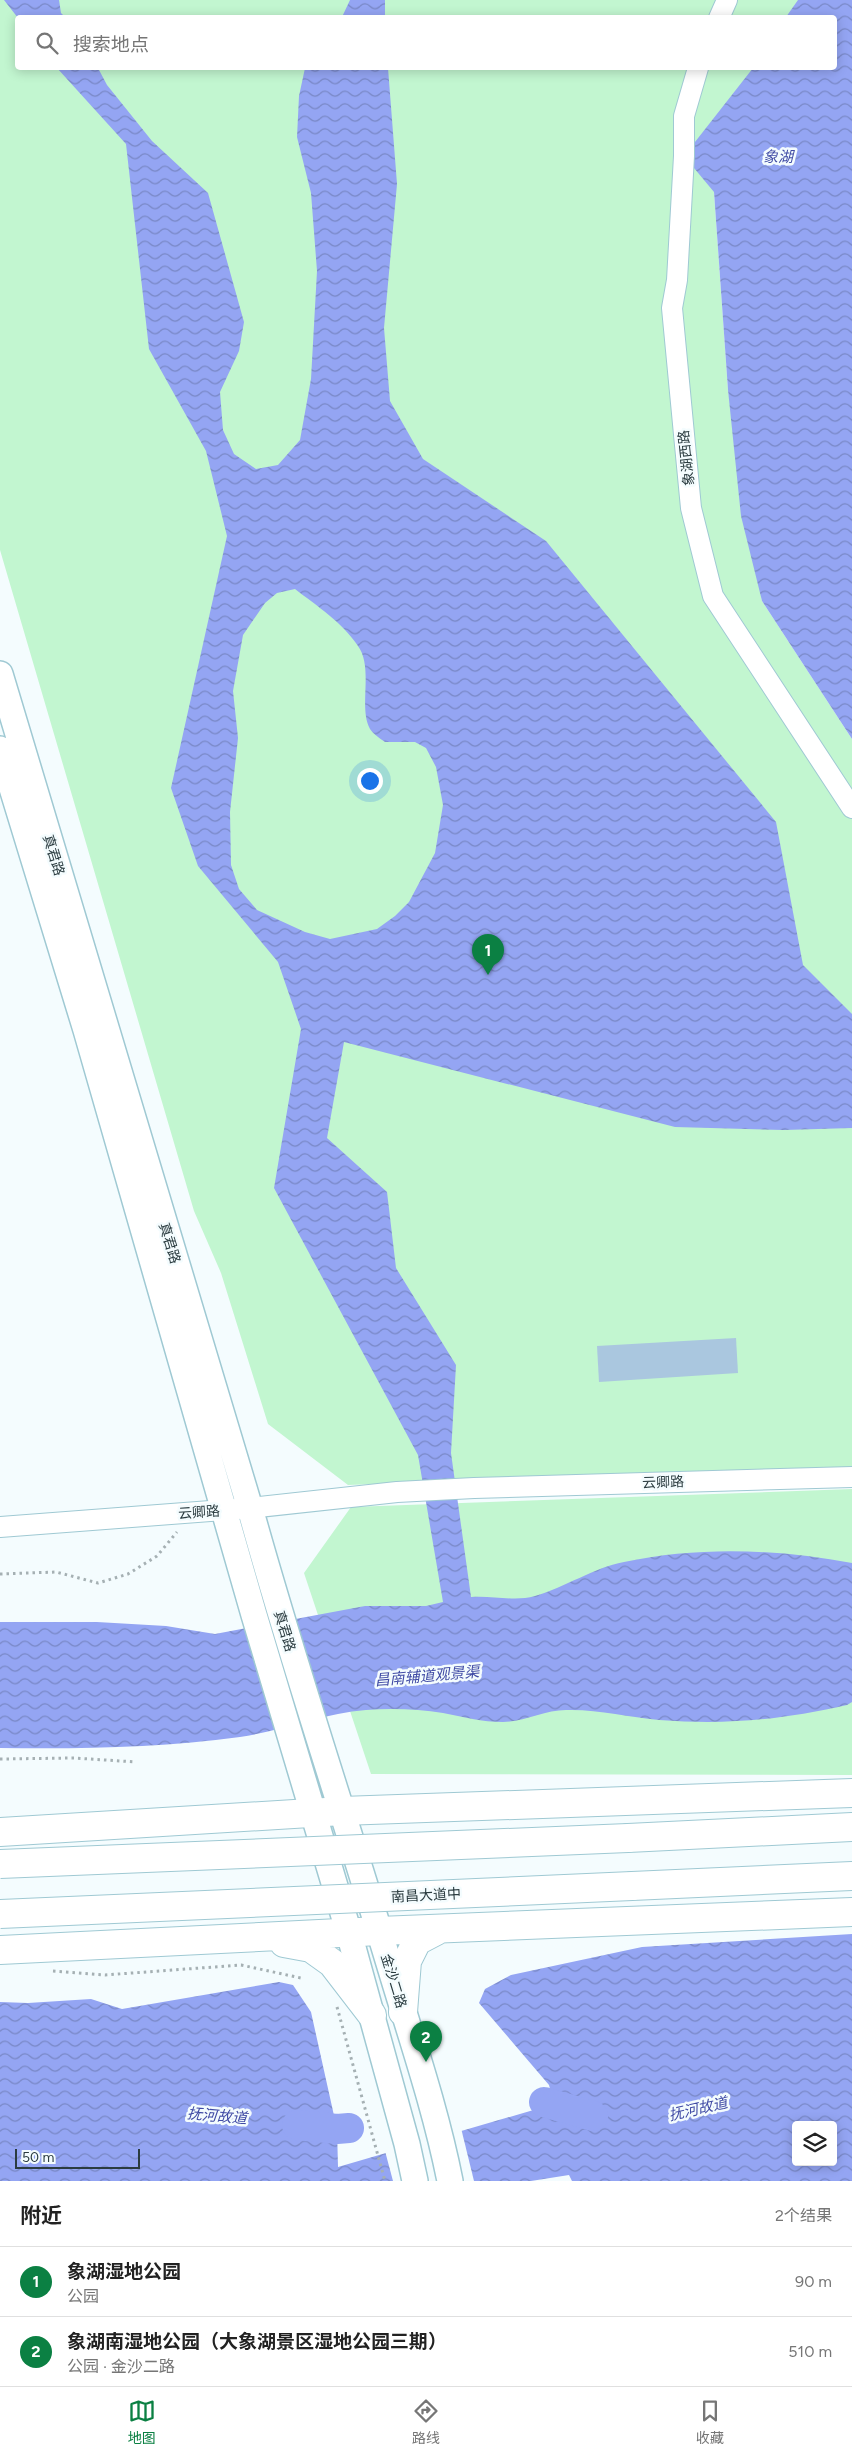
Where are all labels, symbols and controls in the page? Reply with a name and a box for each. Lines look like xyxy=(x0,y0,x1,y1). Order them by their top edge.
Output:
search box xyxy=(15,15,837,70)
icon: search xyxy=(33,29,61,57)
text: 搜索地点 xyxy=(73,33,149,56)
water label: 象湖 xyxy=(763,148,795,166)
street label: 象湖西路 xyxy=(675,429,698,487)
your location xyxy=(357,768,383,794)
street label: 真君路 xyxy=(39,833,68,878)
pin: 1 xyxy=(472,934,504,975)
street label: 真君路 xyxy=(155,1221,184,1266)
street label: 云卿路 xyxy=(642,1473,684,1492)
street label: 云卿路 xyxy=(177,1503,221,1522)
street label: 真君路 xyxy=(270,1609,299,1654)
water label: 昌南辅道观景渠 xyxy=(374,1662,482,1690)
street label: 南昌大道中 xyxy=(391,1885,461,1906)
street label: 金沙二路 xyxy=(377,1952,410,2010)
pin: 2 xyxy=(410,2021,442,2062)
water label: 抚河故道 xyxy=(667,2093,731,2125)
water label: 抚河故道 xyxy=(186,2104,250,2128)
map controls xyxy=(792,2121,837,2166)
button: layers xyxy=(792,2121,837,2166)
scale bar xyxy=(15,2146,140,2169)
text: 50 m xyxy=(22,2149,54,2166)
text: 附近 xyxy=(20,2203,62,2228)
text: 2个结果 xyxy=(775,2206,832,2225)
text: 象湖湿地公园 xyxy=(67,2260,181,2283)
text: 1 xyxy=(33,2272,39,2291)
text: 90 m xyxy=(795,2272,832,2291)
text: 公园 xyxy=(67,2287,99,2306)
text: 象湖南湿地公园（大象湖景区湿地公园三期） xyxy=(67,2330,447,2353)
text: 2 xyxy=(31,2342,41,2361)
text: 510 m xyxy=(788,2342,832,2361)
text: 公园 · 金沙二路 xyxy=(67,2357,175,2376)
tab: 地图 xyxy=(128,2397,156,2447)
tab: 路线 xyxy=(412,2397,440,2447)
tab: 收藏 xyxy=(696,2397,724,2447)

